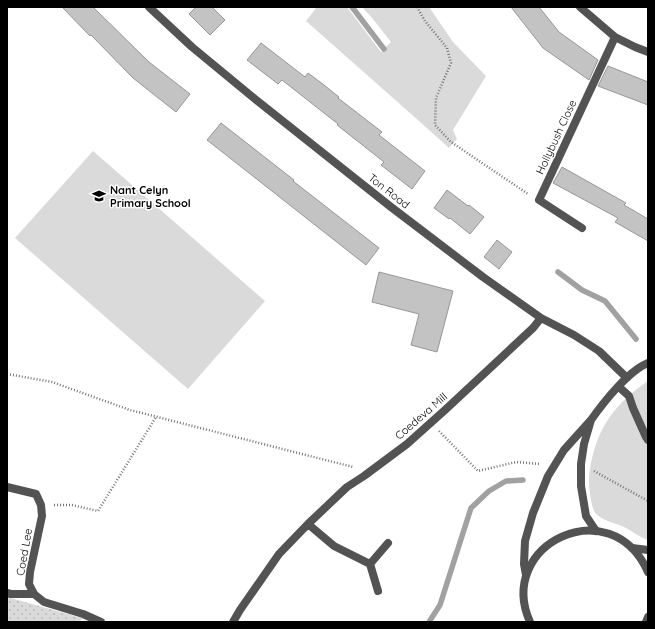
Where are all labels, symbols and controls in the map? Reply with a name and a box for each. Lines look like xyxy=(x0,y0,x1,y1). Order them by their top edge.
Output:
street label: Hollybush Close xyxy=(533,97,579,177)
street label: Ton Road xyxy=(366,171,412,211)
place label: Nant Celyn Primary School xyxy=(110,183,191,210)
school or university icon: Nant Celyn Primary School xyxy=(91,188,107,204)
street label: Coedeva Mill xyxy=(392,389,450,443)
street label: Coed Lee xyxy=(13,527,35,577)

